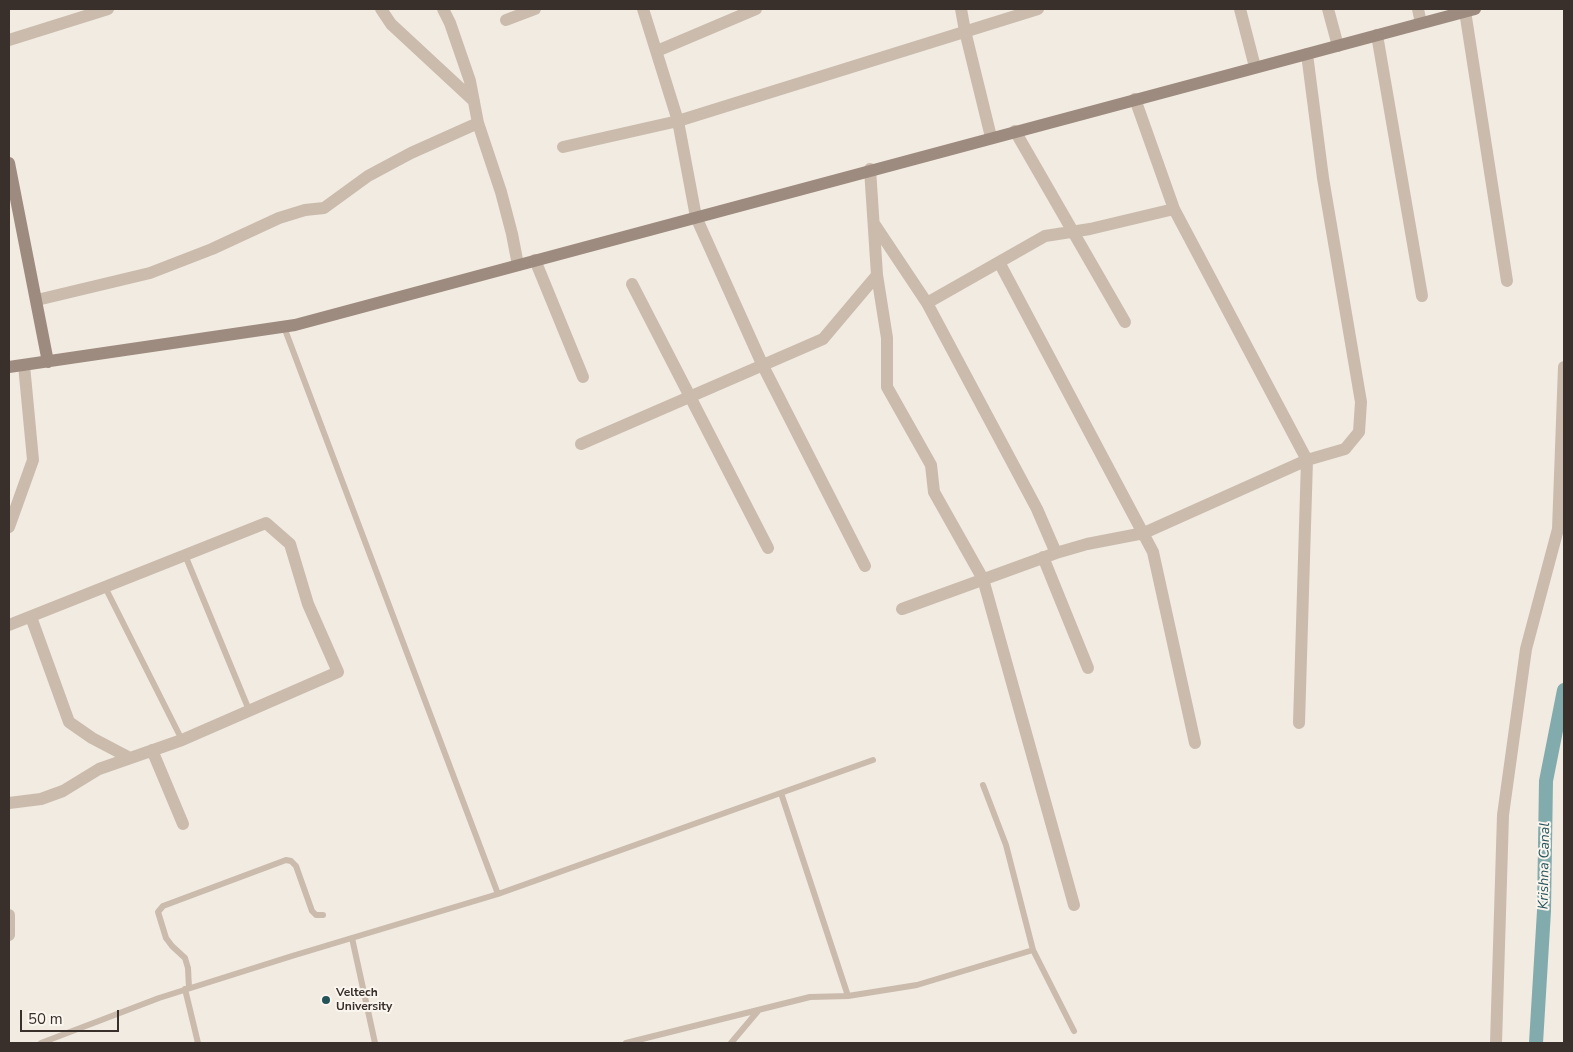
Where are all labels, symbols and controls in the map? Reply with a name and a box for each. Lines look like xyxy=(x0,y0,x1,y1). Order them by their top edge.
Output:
water label: Krishna Canal xyxy=(1536,822,1554,910)
place label: Veltech University xyxy=(336,986,392,1014)
marker: Veltech University xyxy=(320,994,332,1006)
scale bar xyxy=(22,1000,121,1032)
text: 50 m xyxy=(28,1009,63,1029)

